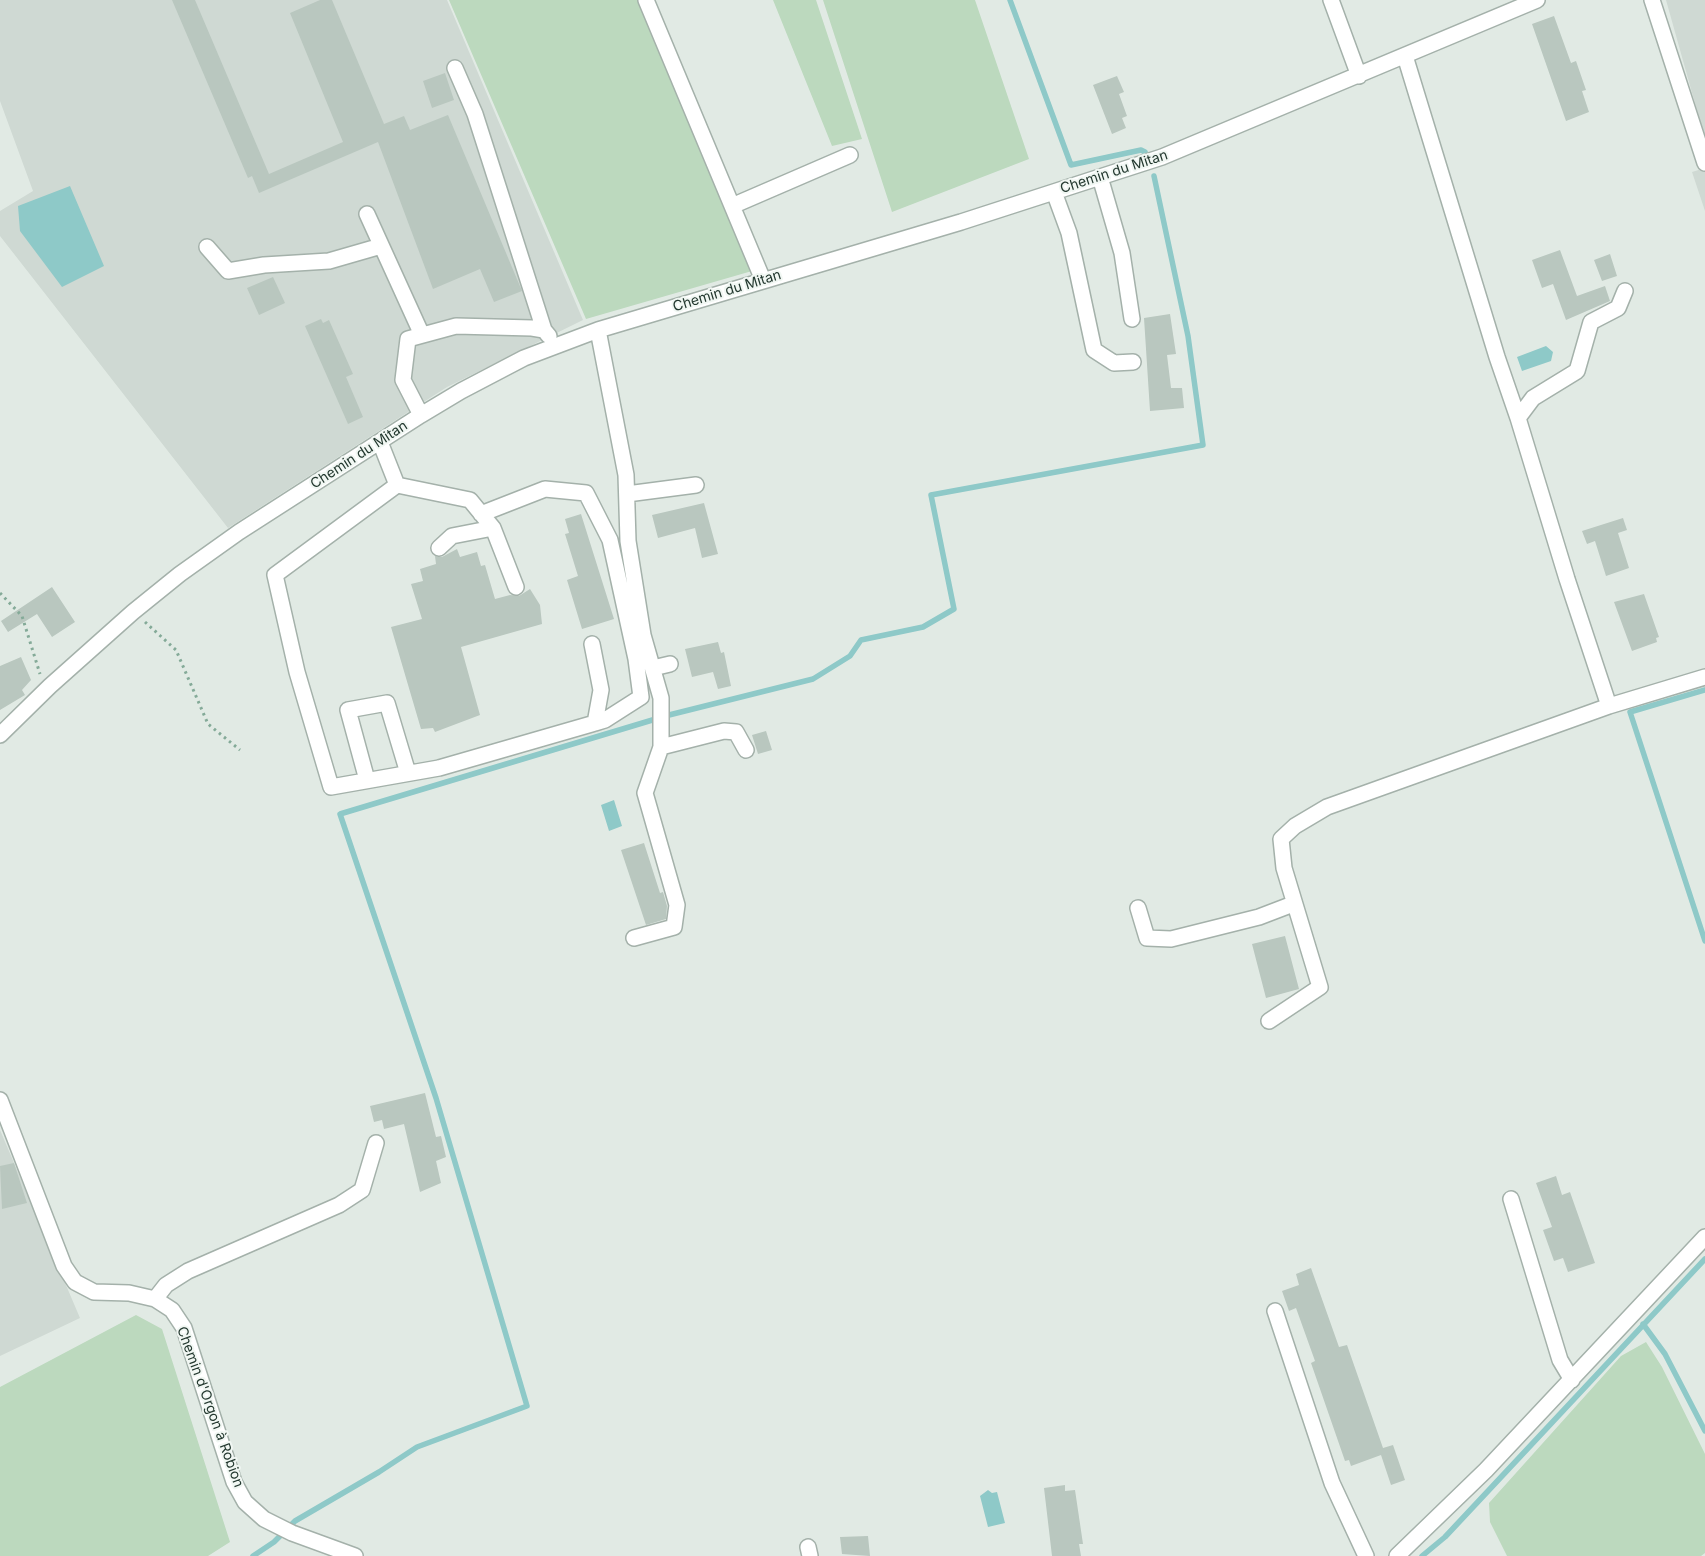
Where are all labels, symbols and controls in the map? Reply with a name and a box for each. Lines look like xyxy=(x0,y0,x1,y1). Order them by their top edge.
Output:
street label: Chemin du Mitan xyxy=(1058,147,1170,197)
street label: Chemin du Mitan xyxy=(671,267,783,315)
street label: Chemin du Mitan xyxy=(307,417,411,493)
street label: Chemin d'Orgon à Robion xyxy=(173,1324,247,1490)

